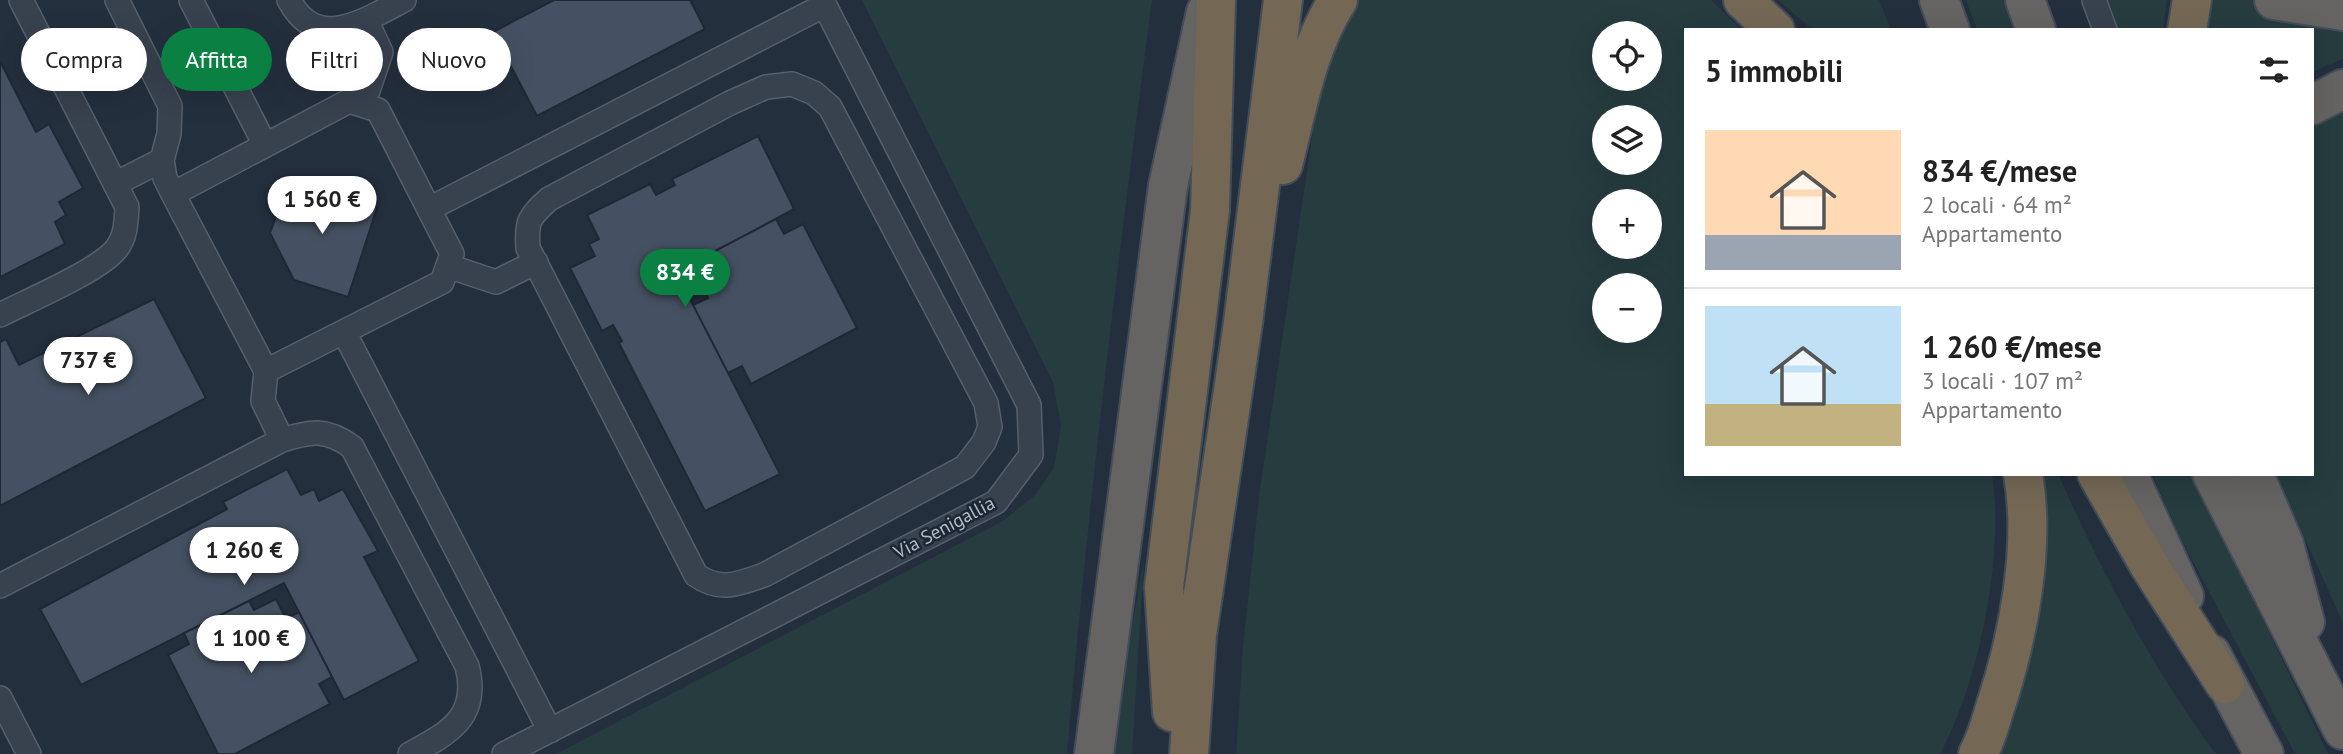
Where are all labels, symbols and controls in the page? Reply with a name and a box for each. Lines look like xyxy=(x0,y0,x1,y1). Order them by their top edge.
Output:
map controls xyxy=(1592,21,1662,343)
button: locate xyxy=(1592,21,1662,91)
chip: Compra xyxy=(21,28,147,91)
chip: Affitta xyxy=(161,28,272,91)
chip: Filtri xyxy=(286,28,383,91)
chip: Nuovo xyxy=(397,28,511,91)
text: 5 immobili xyxy=(1705,51,1843,90)
icon: filters xyxy=(2255,51,2293,89)
button: layers xyxy=(1592,105,1662,175)
text: 834 €/mese xyxy=(1922,151,2077,190)
icon: home xyxy=(1761,158,1845,242)
pin: 1 560 € xyxy=(257,176,387,236)
text: 1 560 € xyxy=(284,184,360,213)
button: + xyxy=(1592,189,1662,259)
text: 2 locali · 64 m² xyxy=(1922,190,2072,219)
text: Appartamento xyxy=(1922,219,2062,248)
pin: 834 € xyxy=(636,250,734,309)
text: 834 € xyxy=(656,257,714,286)
button: − xyxy=(1592,273,1662,343)
text: 1 260 €/mese xyxy=(1922,327,2102,366)
icon: home xyxy=(1761,334,1845,418)
pin: 737 € xyxy=(39,338,137,397)
text: 737 € xyxy=(60,345,116,374)
text: 3 locali · 107 m² xyxy=(1922,366,2083,395)
text: Appartamento xyxy=(1922,395,2062,424)
street label: Via Senigallia xyxy=(889,490,999,564)
pin: 1 260 € xyxy=(179,528,309,587)
text: 1 260 € xyxy=(206,535,282,564)
pin: 1 100 € xyxy=(186,616,316,675)
text: 1 100 € xyxy=(213,623,289,652)

